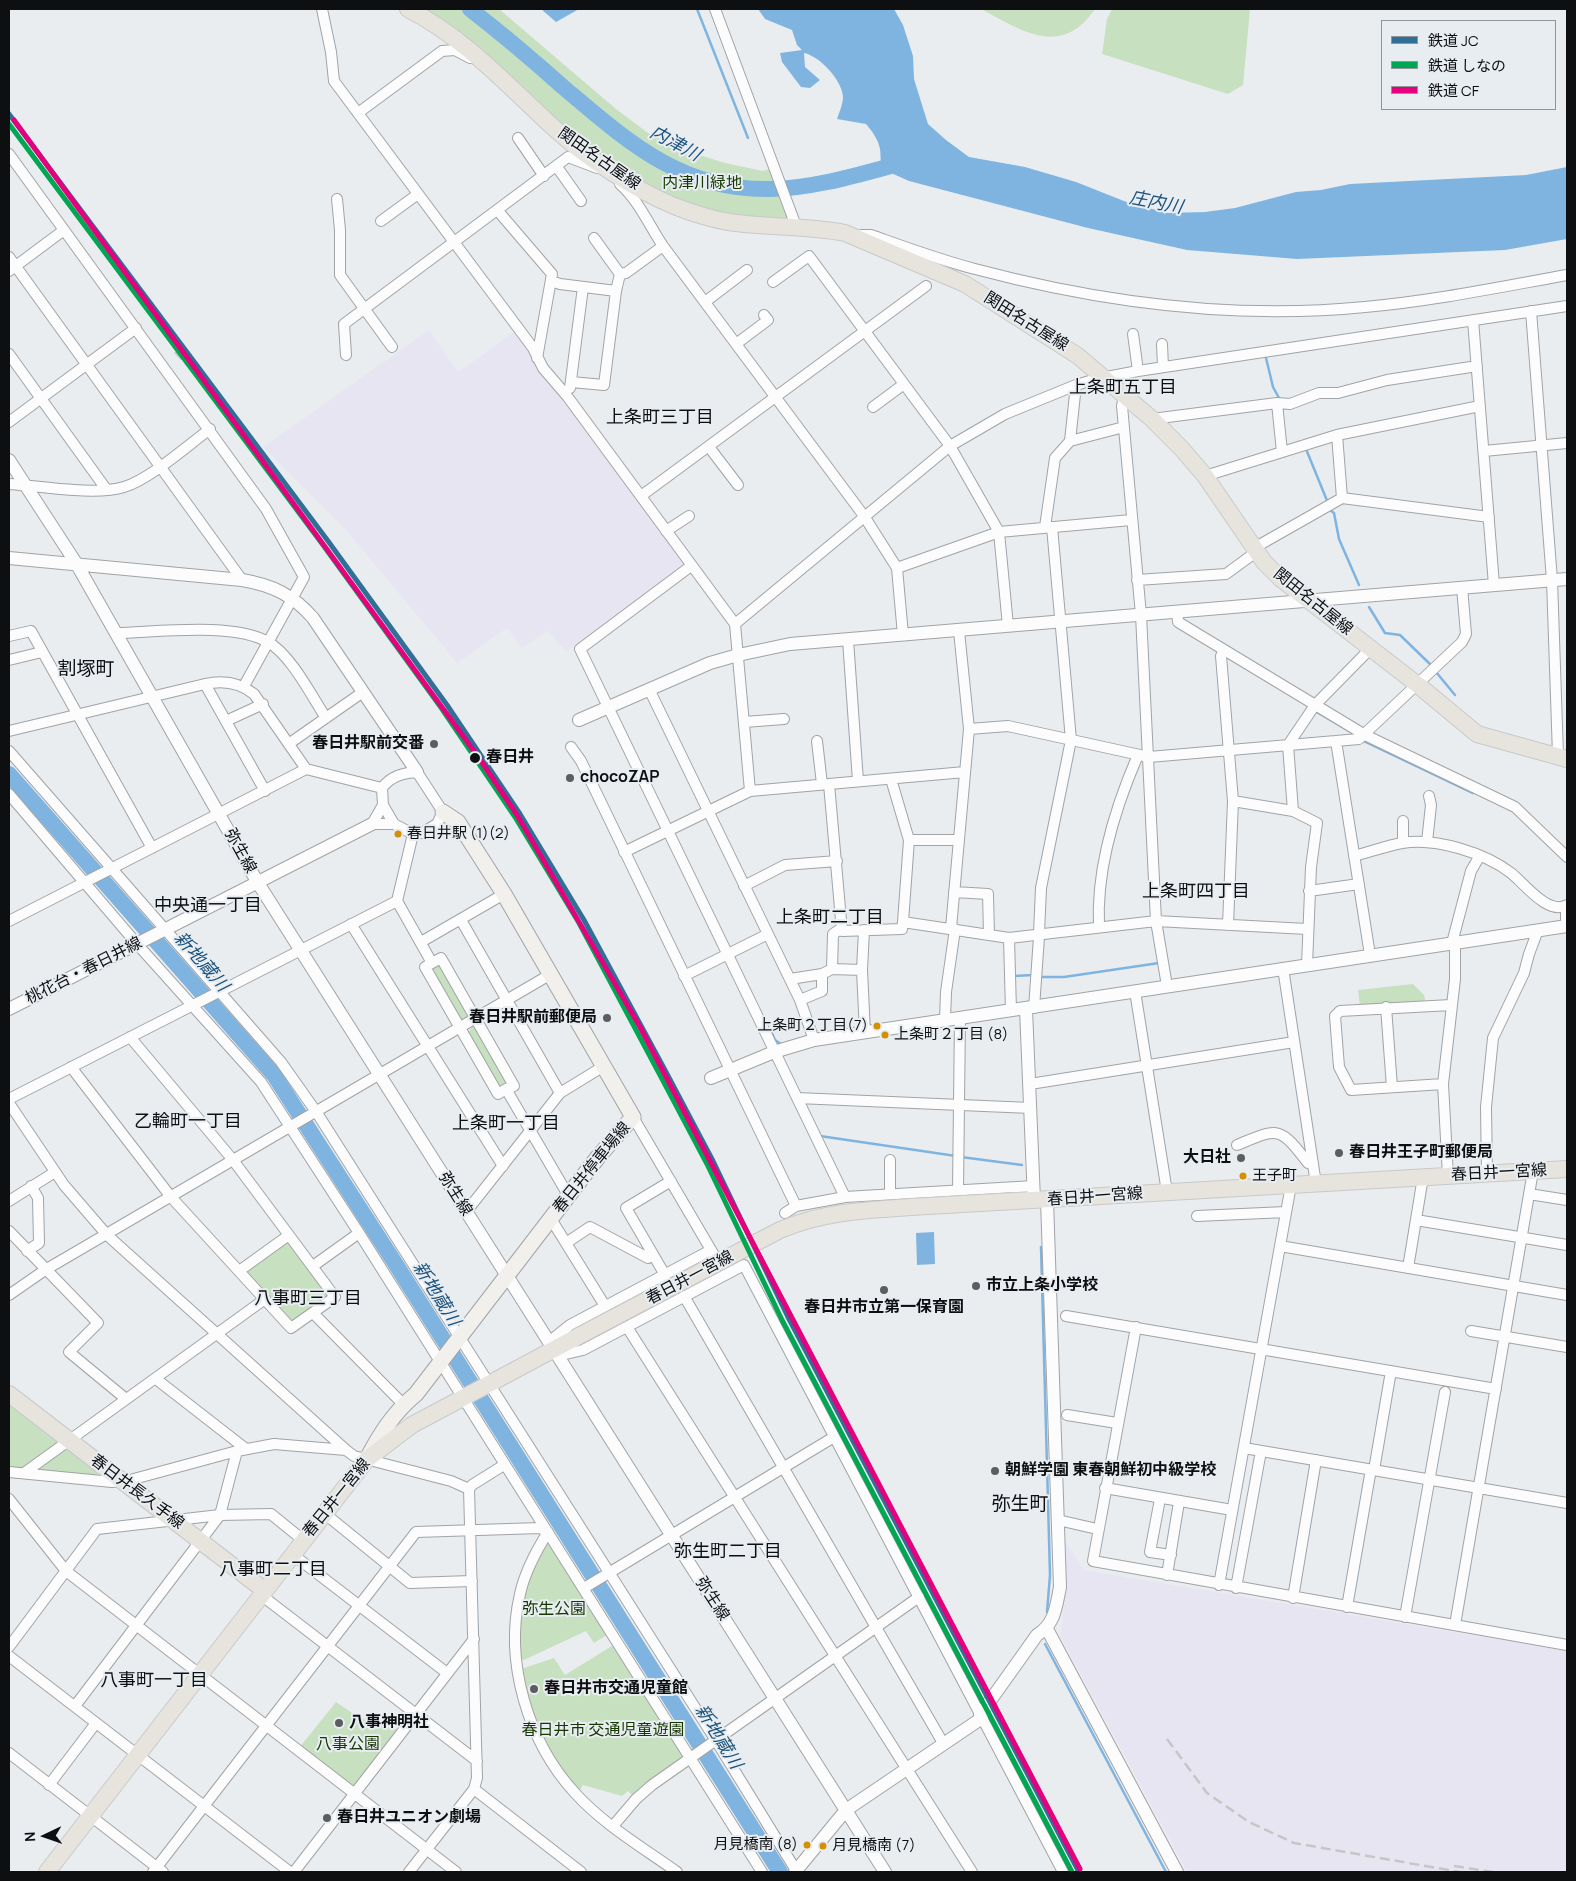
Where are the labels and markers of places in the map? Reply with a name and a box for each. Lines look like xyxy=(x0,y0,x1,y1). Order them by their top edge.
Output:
place label: 春日井駅前交番 xyxy=(312,734,424,754)
marker: 春日井駅前交番 xyxy=(428,738,440,750)
place label: 春日井 xyxy=(486,748,534,768)
marker: 春日井 xyxy=(468,751,482,765)
place label: chocoZAP xyxy=(580,768,660,788)
marker: chocoZAP xyxy=(564,772,576,784)
place label: 春日井駅 (1)(2) xyxy=(407,825,510,843)
marker: 春日井駅 (1)(2) xyxy=(393,829,403,839)
place label: 春日井駅前郵便局 xyxy=(469,1008,597,1028)
marker: 春日井駅前郵便局 xyxy=(601,1012,613,1024)
place label: 上条町２丁目(7) xyxy=(757,1017,868,1035)
marker: 上条町２丁目(7) xyxy=(872,1021,882,1031)
place label: 上条町２丁目 (8) xyxy=(894,1026,1008,1044)
marker: 上条町２丁目 (8) xyxy=(880,1030,890,1040)
place label: 春日井王子町郵便局 xyxy=(1349,1143,1493,1163)
marker: 春日井王子町郵便局 xyxy=(1333,1147,1345,1159)
place label: 大日社 xyxy=(1183,1148,1231,1168)
marker: 大日社 xyxy=(1235,1152,1247,1164)
place label: 王子町 xyxy=(1252,1167,1297,1185)
marker: 王子町 xyxy=(1238,1171,1248,1181)
place label: 市立上条小学校 xyxy=(986,1276,1098,1296)
marker: 市立上条小学校 xyxy=(970,1280,982,1292)
marker: 春日井市立第一保育園 xyxy=(878,1284,890,1296)
place label: 春日井市立第一保育園 xyxy=(804,1298,964,1318)
place label: 朝鮮学園 東春朝鮮初中級学校 xyxy=(1005,1461,1216,1481)
marker: 朝鮮学園 東春朝鮮初中級学校 xyxy=(989,1465,1001,1477)
place label: 春日井市交通児童館 xyxy=(544,1679,688,1699)
marker: 春日井市交通児童館 xyxy=(528,1683,540,1695)
place label: 八事神明社 xyxy=(349,1713,429,1733)
marker: 八事神明社 xyxy=(333,1717,345,1729)
place label: 春日井ユニオン劇場 xyxy=(337,1808,481,1828)
marker: 春日井ユニオン劇場 xyxy=(321,1812,333,1824)
place label: 月見橋南 (8) xyxy=(714,1836,798,1854)
place label: 月見橋南 (7) xyxy=(832,1837,916,1855)
marker: 月見橋南 (8) xyxy=(802,1840,812,1850)
marker: 月見橋南 (7) xyxy=(818,1841,828,1851)

